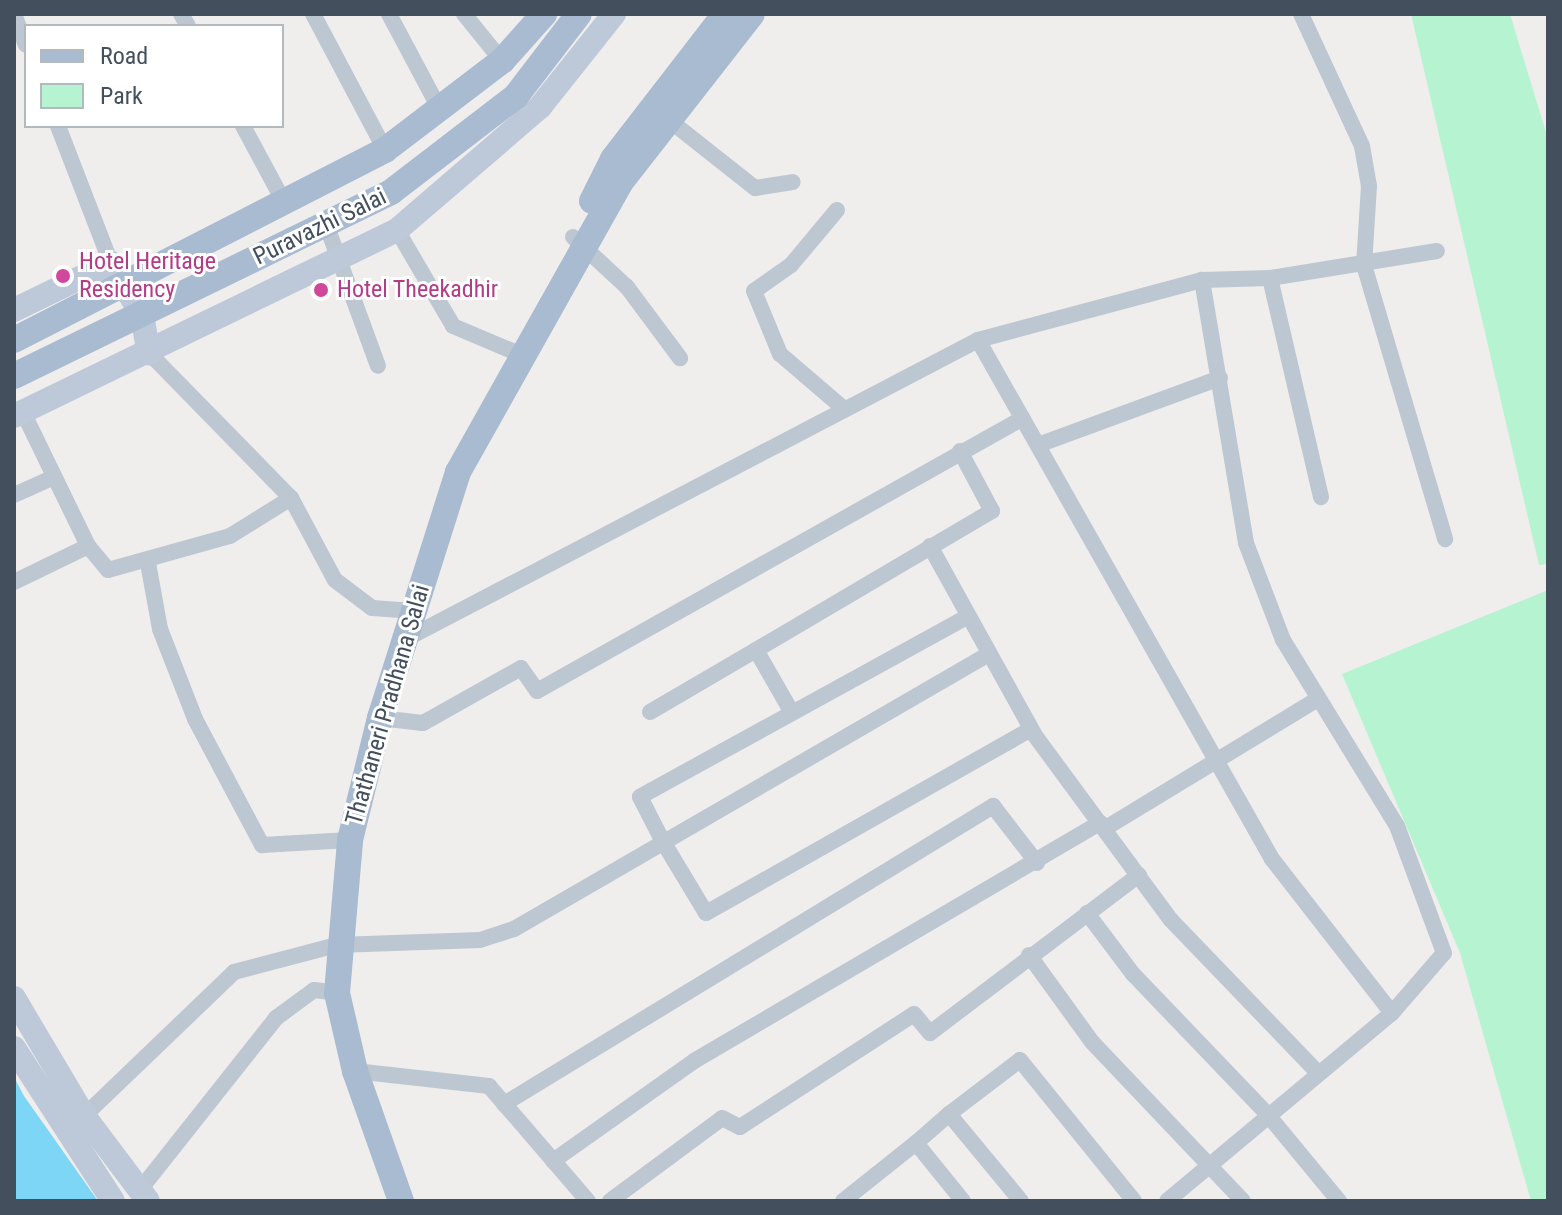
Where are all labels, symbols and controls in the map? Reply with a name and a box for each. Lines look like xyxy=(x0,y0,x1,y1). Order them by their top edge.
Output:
legend xyxy=(24,24,284,128)
text: Road xyxy=(100,42,148,70)
text: Park xyxy=(100,82,143,110)
street label: Puravazhi Salai xyxy=(249,182,391,272)
place label: Hotel Heritage Residency xyxy=(79,248,216,304)
marker: Hotel Heritage Residency xyxy=(54,267,72,285)
place label: Hotel Theekadhir xyxy=(337,276,499,304)
marker: Hotel Theekadhir xyxy=(312,281,330,299)
street label: Thathaneri Pradhana Salai xyxy=(340,582,436,828)

